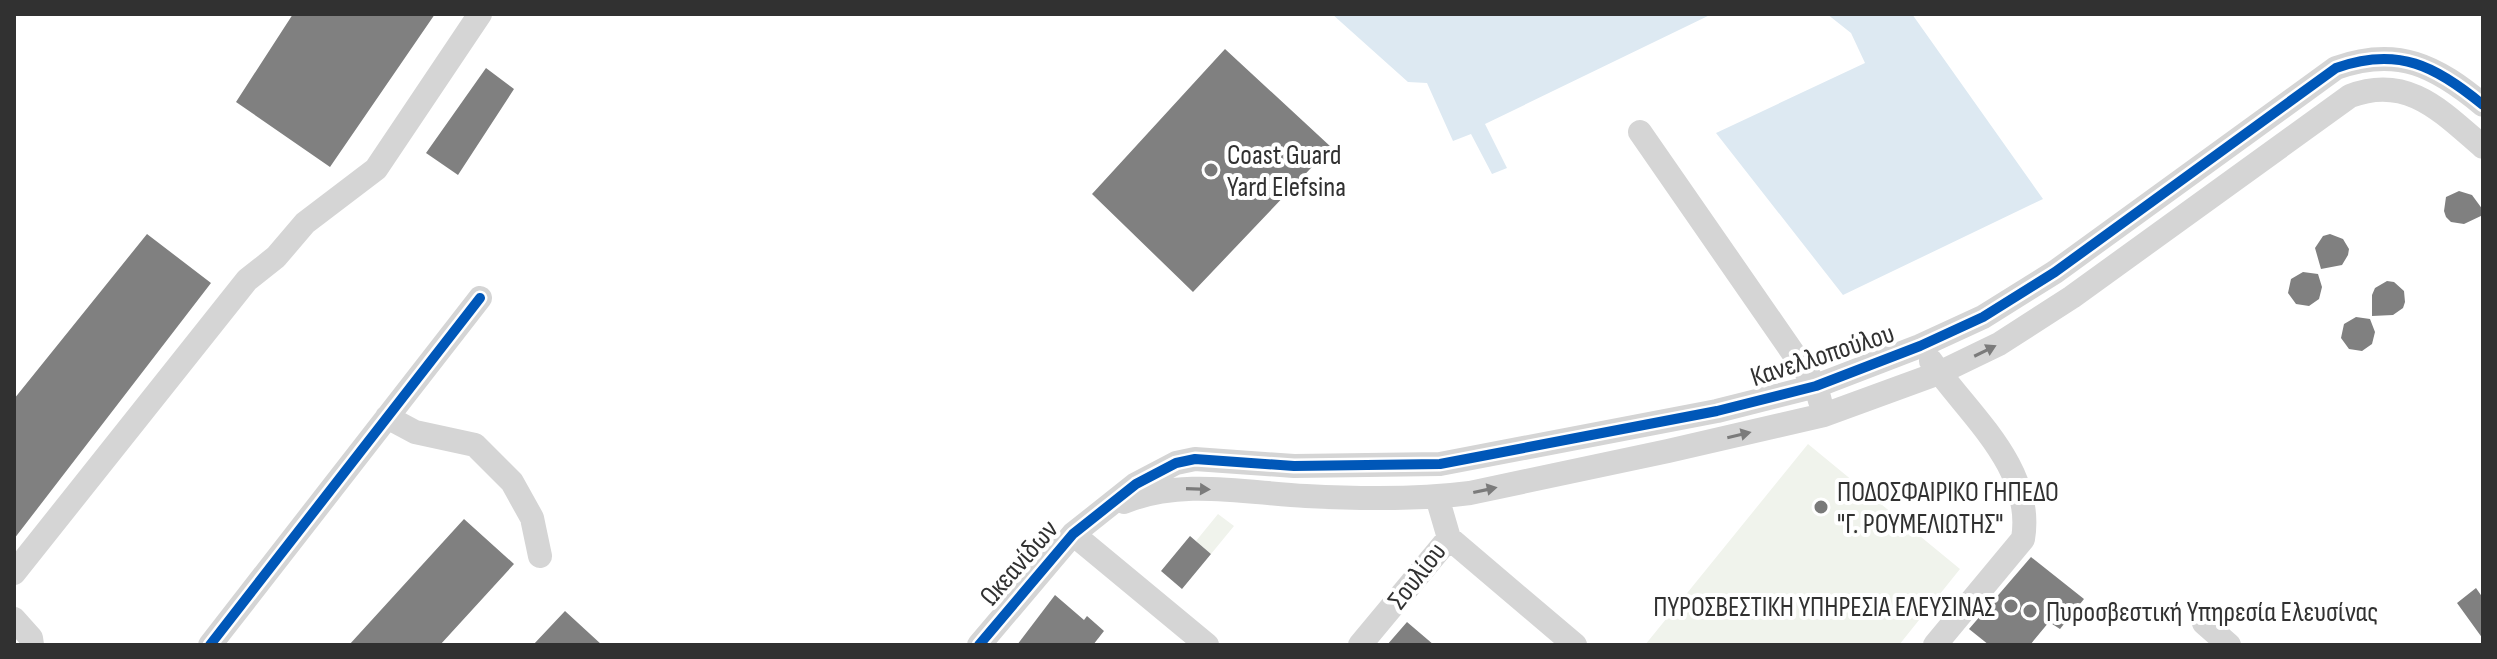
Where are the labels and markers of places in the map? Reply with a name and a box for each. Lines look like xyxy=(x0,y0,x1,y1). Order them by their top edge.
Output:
place label: Coast Guard Yard Elefsina xyxy=(1227,139,1346,204)
marker: Coast Guard Yard Elefsina xyxy=(1202,161,1220,179)
place label: ΠΟΔΟΣΦΑΙΡΙΚΟ ΓΗΠΕΔΟ "Γ. ΡΟΥΜΕΛΙΩΤΗΣ" xyxy=(1837,476,2059,541)
marker: ΠΟΔΟΣΦΑΙΡΙΚΟ ΓΗΠΕΔΟ "Γ. ΡΟΥΜΕΛΙΩΤΗΣ" xyxy=(1812,498,1830,516)
place label: ΠΥΡΟΣΒΕΣΤΙΚΗ ΥΠΗΡΕΣΙΑ ΕΛΕΥΣΙΝΑΣ xyxy=(1653,591,1995,624)
place label: Πυροσβεστική Υπηρεσία Ελευσίνας xyxy=(2046,596,2378,629)
marker: ΠΥΡΟΣΒΕΣΤΙΚΗ ΥΠΗΡΕΣΙΑ ΕΛΕΥΣΙΝΑΣ xyxy=(2002,597,2020,615)
marker: Πυροσβεστική Υπηρεσία Ελευσίνας xyxy=(2021,602,2039,620)

